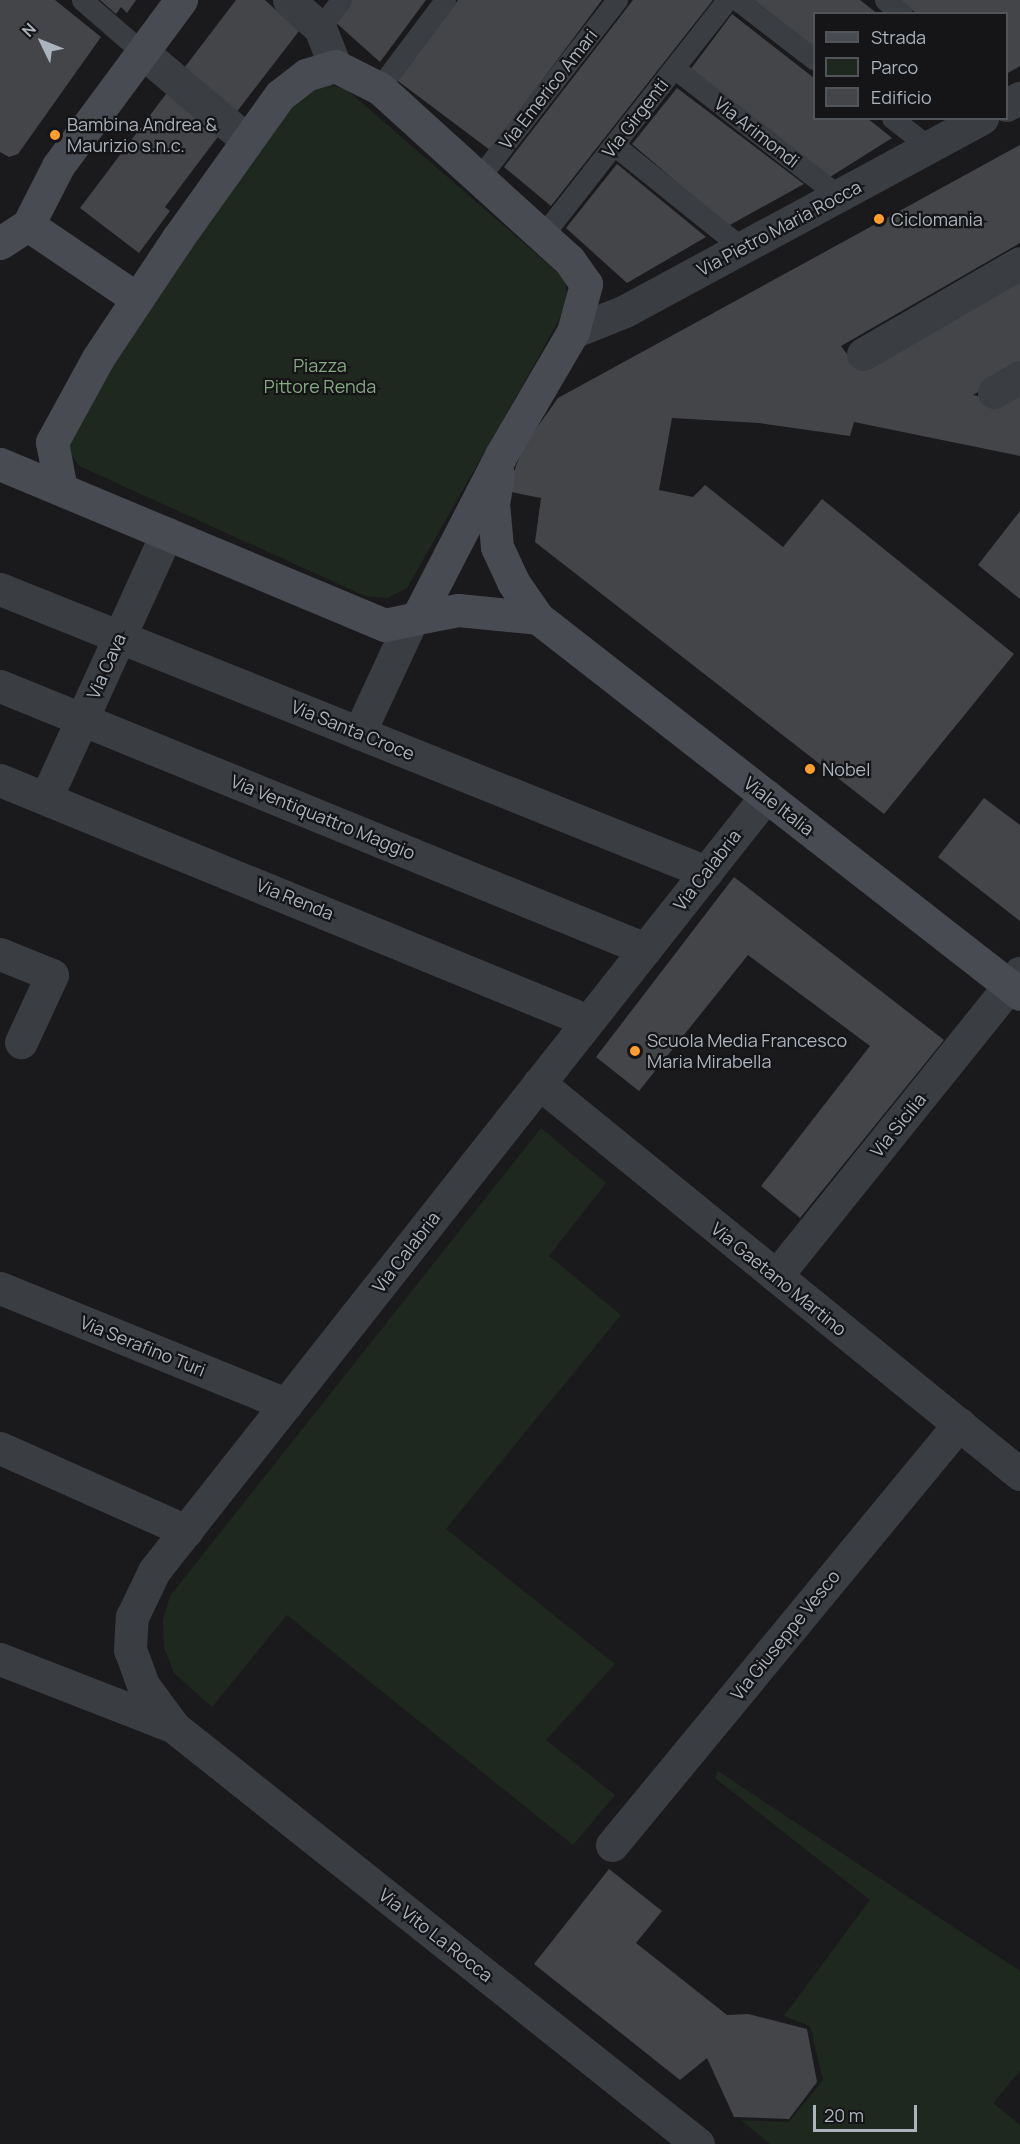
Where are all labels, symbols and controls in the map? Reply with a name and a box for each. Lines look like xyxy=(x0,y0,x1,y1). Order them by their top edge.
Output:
north arrow xyxy=(12,12,72,72)
legend xyxy=(813,12,1008,120)
text: N xyxy=(17,18,41,41)
street label: Via Emerico Amari xyxy=(494,25,602,153)
text: Strada xyxy=(871,25,926,49)
text: Parco xyxy=(871,55,918,79)
street label: Via Girgenti xyxy=(597,74,673,162)
text: Edificio xyxy=(871,85,932,109)
street label: Via Arimondi xyxy=(710,92,804,172)
place label: Bambina Andrea & Maurizio s.n.c. xyxy=(67,114,217,156)
marker: Bambina Andrea & Maurizio s.n.c. xyxy=(48,128,62,142)
street label: Via Pietro Maria Rocca xyxy=(693,176,865,280)
place label: Ciclomania xyxy=(891,208,983,230)
marker: Ciclomania xyxy=(872,212,886,226)
park label: Piazza Pittore Renda xyxy=(264,355,376,398)
street label: Via Cava xyxy=(82,630,130,702)
street label: Via Santa Croce xyxy=(288,695,418,765)
place label: Nobel xyxy=(822,758,870,780)
marker: Nobel xyxy=(803,762,817,776)
street label: Via Ventiquattro Maggio xyxy=(228,770,418,864)
street label: Viale Italia xyxy=(740,772,818,840)
street label: Via Calabria xyxy=(669,825,745,915)
street label: Via Renda xyxy=(253,874,337,924)
place label: Scuola Media Francesco Maria Mirabella xyxy=(647,1030,847,1072)
marker: Scuola Media Francesco Maria Mirabella xyxy=(628,1044,642,1058)
street label: Via Sicilia xyxy=(866,1089,930,1161)
street label: Via Calabria xyxy=(368,1207,444,1297)
street label: Via Gaetano Martino xyxy=(707,1218,851,1340)
street label: Via Serafino Turi xyxy=(77,1311,209,1381)
street label: Via Giuseppe Vesco xyxy=(726,1566,844,1704)
street label: Via Vito La Rocca xyxy=(375,1884,497,1986)
scale bar xyxy=(816,2093,920,2131)
text: 20 m xyxy=(824,2103,864,2127)

